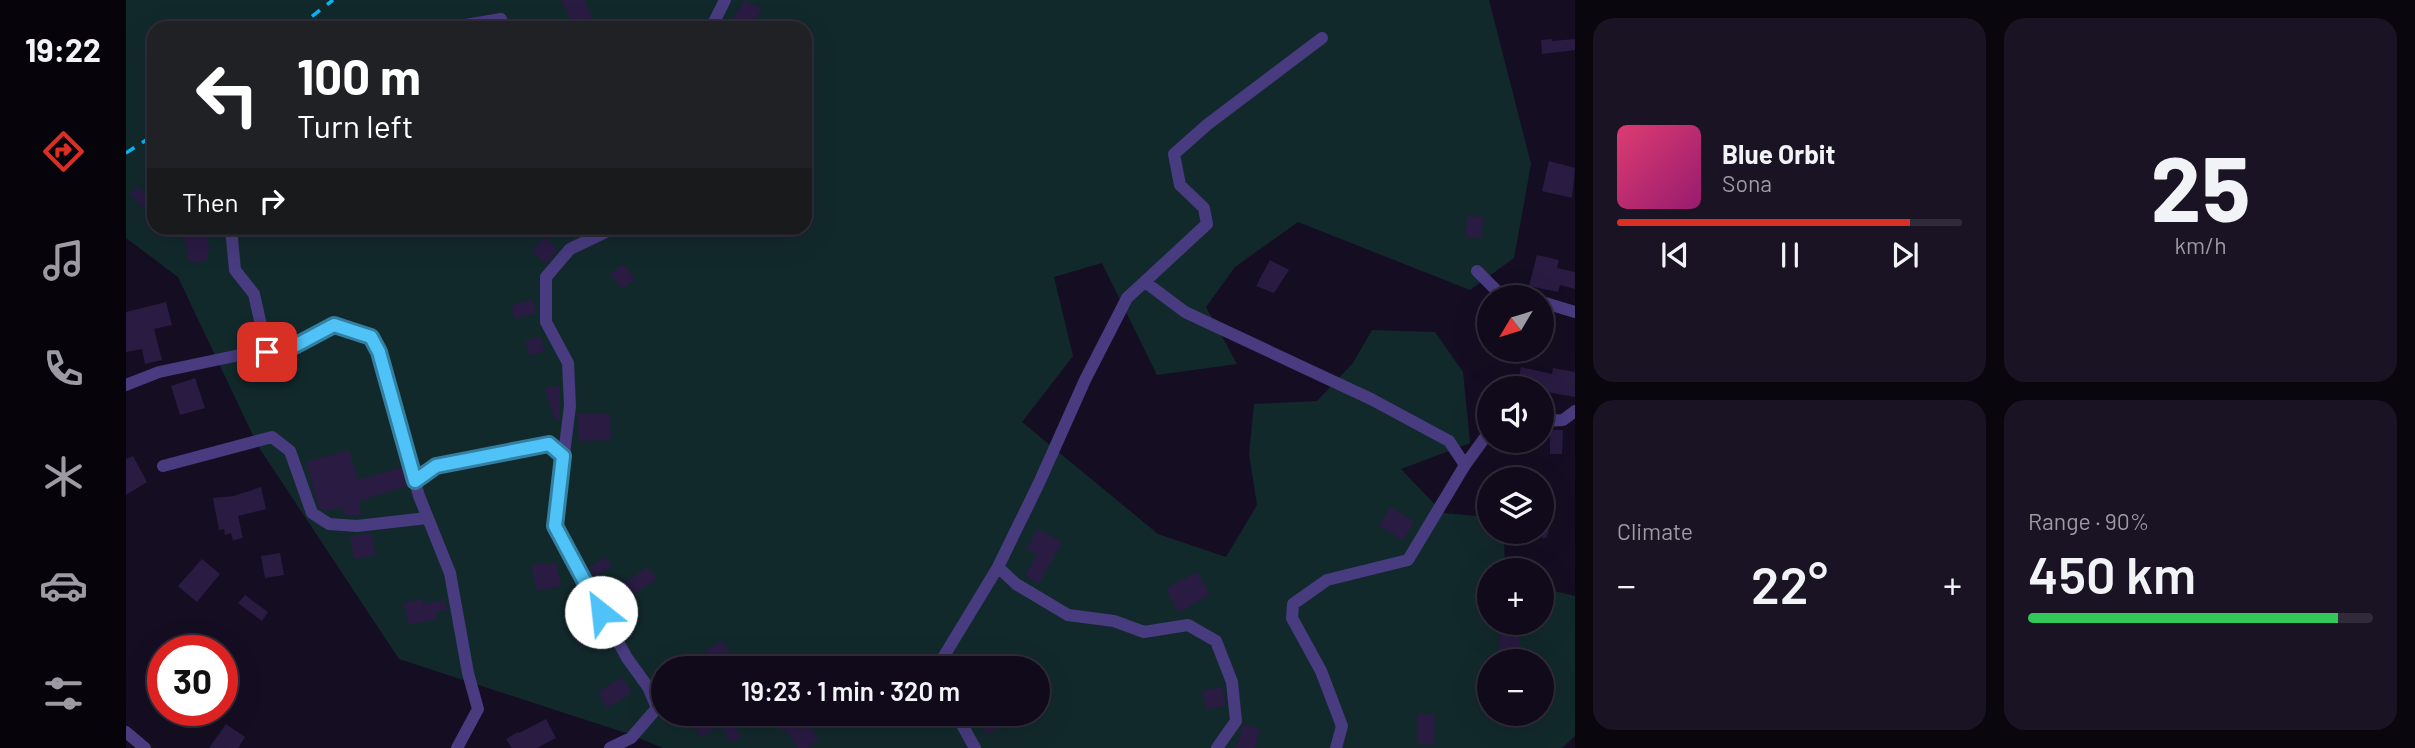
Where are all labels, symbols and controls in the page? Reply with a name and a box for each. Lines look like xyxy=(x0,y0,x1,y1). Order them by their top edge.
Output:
text: 19:22 xyxy=(25,30,101,68)
text: 100 m xyxy=(297,46,421,105)
icon: left xyxy=(182,49,273,140)
text: Turn left xyxy=(297,106,414,144)
icon: directions xyxy=(39,127,88,176)
text: 25 xyxy=(2150,131,2251,240)
text: Blue Orbit xyxy=(1722,138,1835,169)
text: Sona xyxy=(1722,169,1772,197)
icon: right xyxy=(253,182,291,220)
text: Then xyxy=(182,186,239,217)
text: km/h xyxy=(2174,231,2227,259)
icon: music xyxy=(39,236,88,285)
icon: previous xyxy=(1656,236,1694,274)
icon: pause xyxy=(1771,236,1809,274)
icon: next xyxy=(1886,236,1924,274)
north arrow xyxy=(1477,285,1554,362)
map controls xyxy=(1477,285,1554,726)
pin xyxy=(237,322,297,382)
icon: arrive xyxy=(248,333,286,371)
icon: phone xyxy=(39,344,88,393)
button: sound xyxy=(1477,376,1554,453)
icon: climate xyxy=(39,452,88,501)
button: layers xyxy=(1477,467,1554,544)
text: Range · 90% xyxy=(2028,507,2149,535)
text: Climate xyxy=(1617,517,1693,545)
text: 450 km xyxy=(2028,542,2196,604)
text: 22° xyxy=(1751,552,1828,614)
button: + xyxy=(1477,558,1554,635)
icon: car xyxy=(39,561,88,610)
text: − xyxy=(1617,561,1636,607)
text: + xyxy=(1943,561,1962,607)
position arrow xyxy=(564,575,638,649)
speed limit sign: 30 xyxy=(147,635,238,726)
button: − xyxy=(1477,649,1554,726)
icon: filters xyxy=(39,669,88,718)
text: 19:23 · 1 min · 320 m xyxy=(741,675,960,706)

